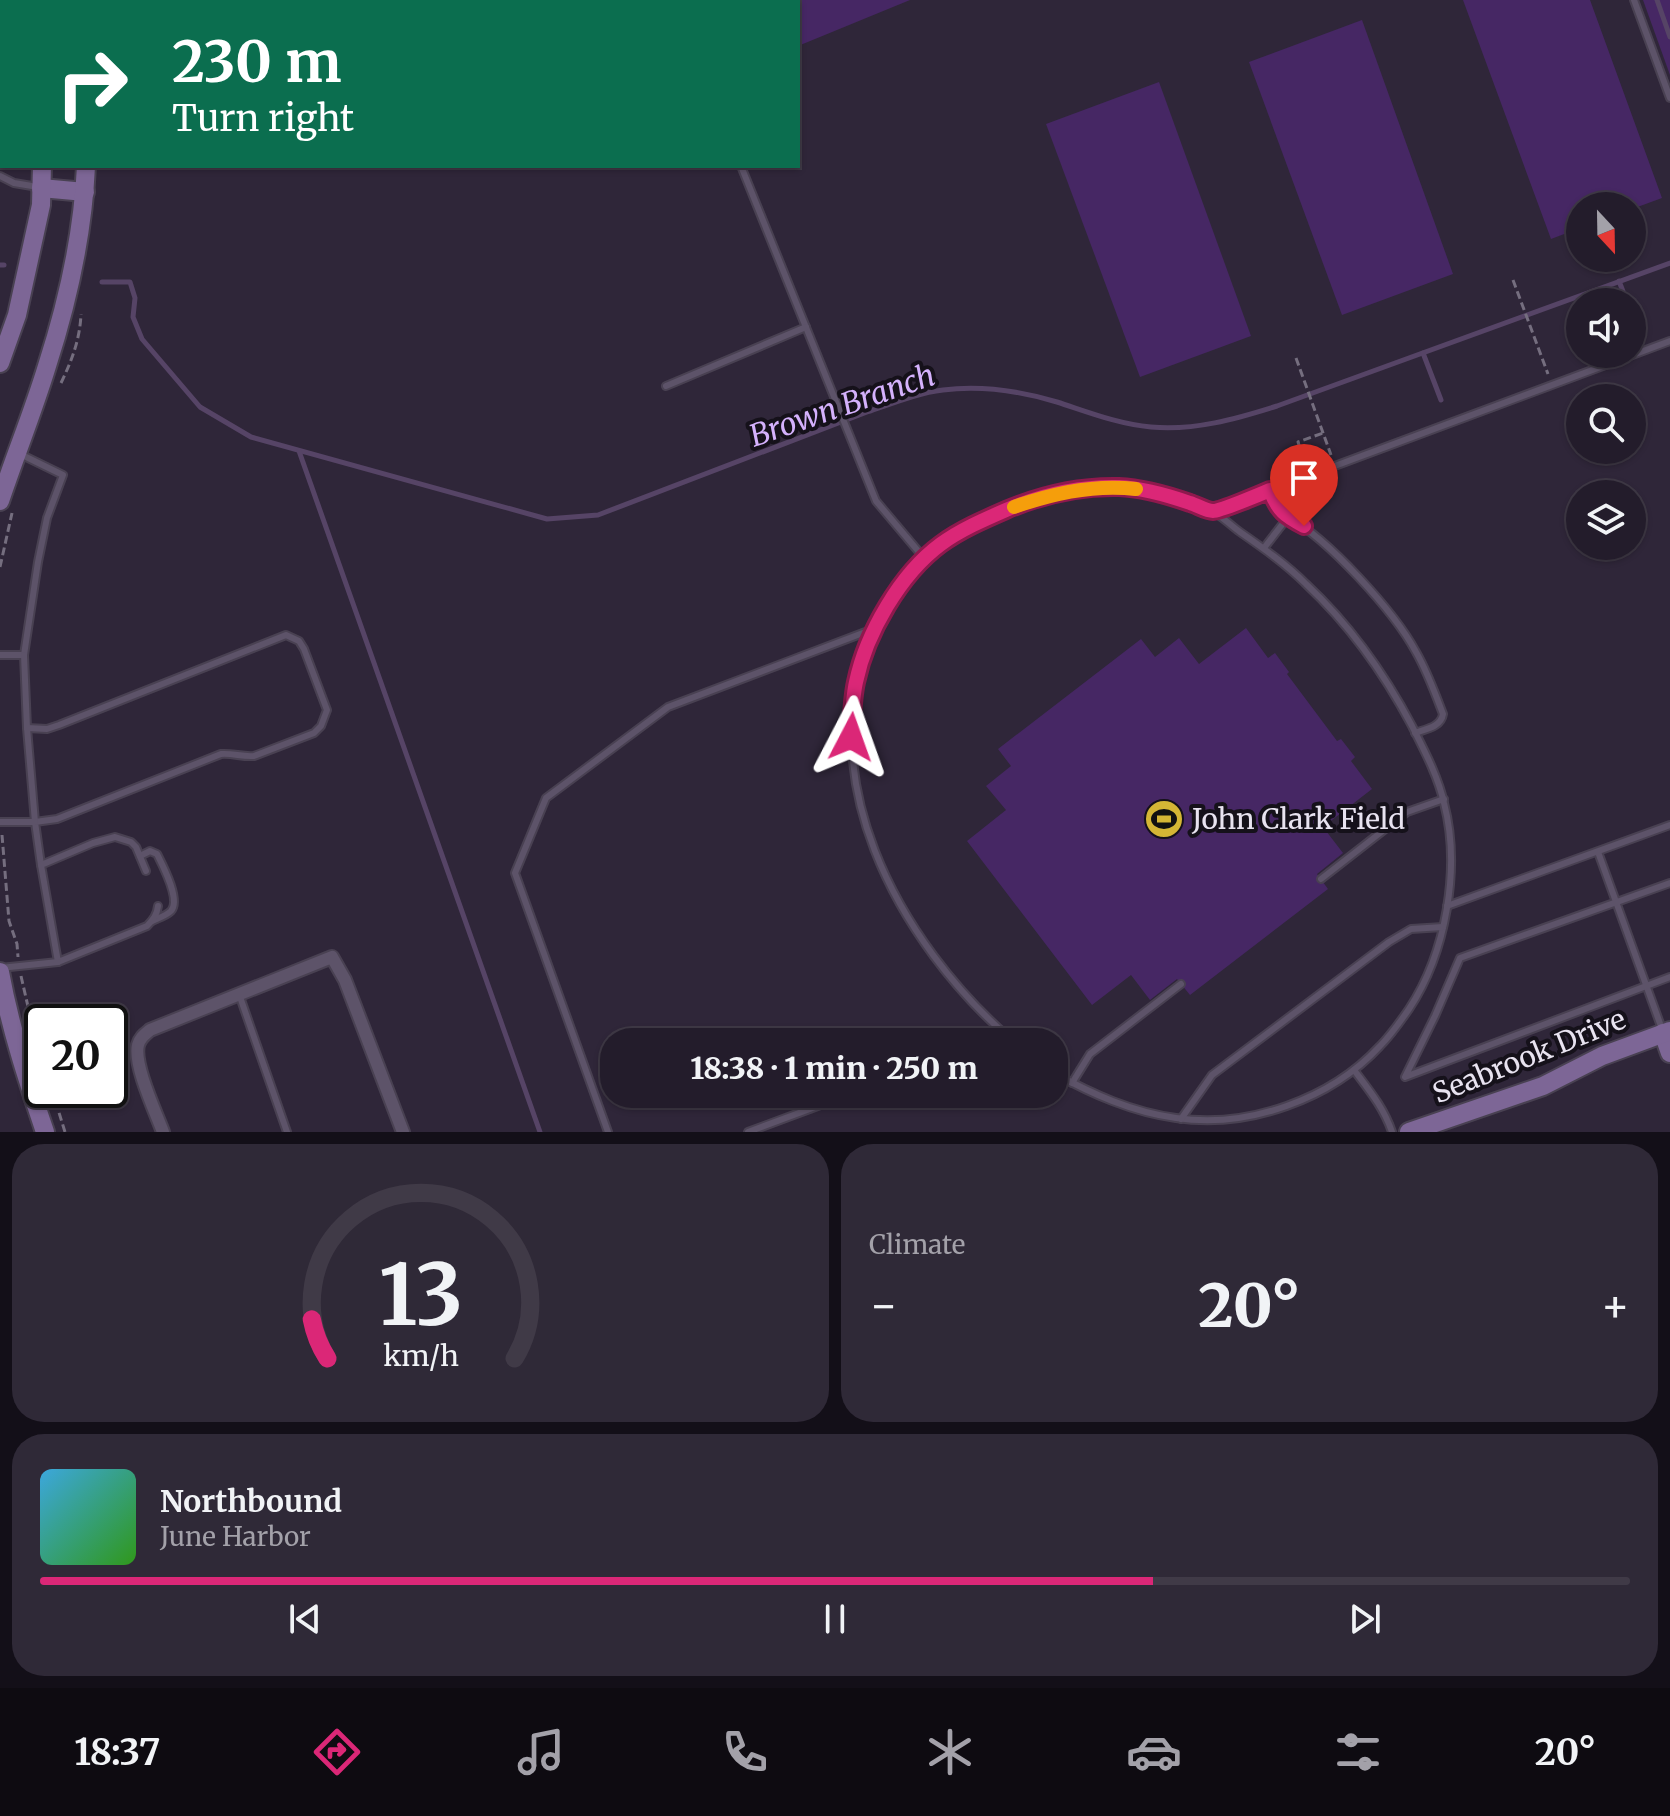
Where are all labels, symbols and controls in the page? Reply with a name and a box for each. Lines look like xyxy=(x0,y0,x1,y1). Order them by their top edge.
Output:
text: 230 m xyxy=(172,27,342,97)
icon: right xyxy=(40,32,144,136)
text: Turn right xyxy=(172,96,354,141)
north arrow xyxy=(1566,192,1646,272)
map controls xyxy=(1566,192,1646,560)
button: sound xyxy=(1566,288,1646,368)
water label: Brown Branch xyxy=(744,355,940,455)
button: search xyxy=(1566,384,1646,464)
pin xyxy=(1270,444,1338,526)
icon: arrive xyxy=(1282,456,1326,500)
button: layers xyxy=(1566,480,1646,560)
position arrow xyxy=(809,695,893,779)
sports icon: John Clark Field xyxy=(1143,798,1185,840)
place label: John Clark Field xyxy=(1191,801,1405,837)
street label: Seabrook Drive xyxy=(1427,1001,1631,1111)
speed limit sign: 20 xyxy=(24,1004,128,1108)
text: 18:38 · 1 min · 250 m xyxy=(690,1049,978,1087)
text: Climate xyxy=(869,1228,965,1261)
text: 13 xyxy=(378,1243,463,1348)
text: 20° xyxy=(1198,1268,1301,1343)
text: − xyxy=(869,1278,898,1333)
text: + xyxy=(1601,1278,1630,1333)
text: km/h xyxy=(383,1338,458,1374)
text: Northbound xyxy=(160,1482,342,1520)
text: June Harbor xyxy=(160,1520,311,1553)
icon: previous xyxy=(283,1597,327,1641)
icon: pause xyxy=(813,1597,857,1641)
icon: next xyxy=(1343,1597,1387,1641)
icon: directions xyxy=(309,1724,365,1780)
icon: music xyxy=(513,1724,569,1780)
icon: phone xyxy=(717,1724,773,1780)
icon: climate xyxy=(922,1724,978,1780)
icon: car xyxy=(1126,1724,1182,1780)
icon: filters xyxy=(1330,1724,1386,1780)
text: 18:37 xyxy=(74,1730,160,1775)
text: 20° xyxy=(1535,1730,1596,1775)

